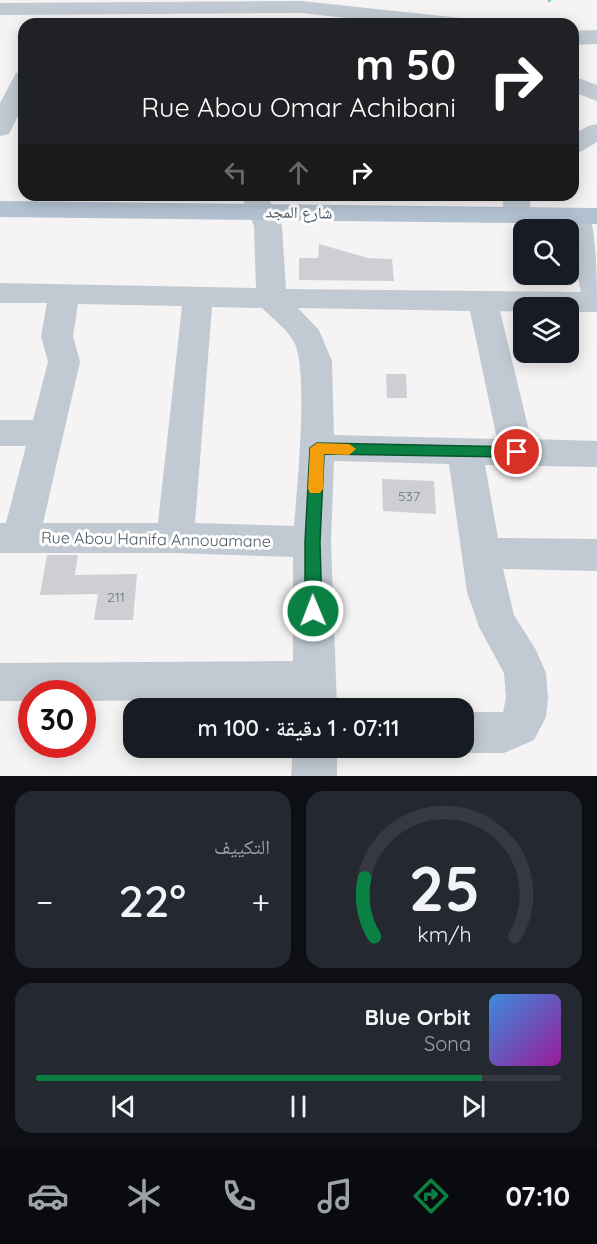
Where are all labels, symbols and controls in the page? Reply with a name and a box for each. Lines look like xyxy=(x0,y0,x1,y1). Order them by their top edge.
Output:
text: 50 m xyxy=(356,38,456,91)
icon: right xyxy=(477,42,555,120)
text: Rue Abou Omar Achibani xyxy=(141,90,456,124)
icon: left xyxy=(219,156,252,189)
icon: ahead xyxy=(282,156,315,189)
icon: right xyxy=(345,156,378,189)
street label: شارع المجد xyxy=(265,201,333,224)
map controls xyxy=(513,219,579,363)
button: search xyxy=(513,219,579,285)
button: layers xyxy=(513,297,579,363)
pin xyxy=(491,426,542,477)
icon: arrive xyxy=(500,435,533,468)
house number: 537 xyxy=(398,487,420,505)
street label: Rue Abou Hanifa Annouamane xyxy=(41,527,271,551)
position arrow xyxy=(281,579,345,643)
house number: 211 xyxy=(107,588,125,606)
speed limit sign: 30 xyxy=(18,680,96,758)
text: 07:11 · 1 دقيقة · 100 m xyxy=(197,714,400,742)
text: التكييف xyxy=(214,834,270,859)
text: 25 xyxy=(408,849,480,927)
text: 22° xyxy=(119,872,186,928)
text: − xyxy=(36,881,53,922)
text: + xyxy=(251,881,270,922)
text: km/h xyxy=(417,921,471,947)
text: Blue Orbit xyxy=(365,1003,471,1031)
text: Sona xyxy=(424,1031,471,1056)
icon: previous xyxy=(107,1090,140,1123)
icon: pause xyxy=(282,1090,315,1123)
icon: next xyxy=(457,1090,490,1123)
icon: car xyxy=(27,1175,69,1217)
icon: climate xyxy=(123,1175,165,1217)
icon: phone xyxy=(218,1175,260,1217)
icon: music xyxy=(314,1175,356,1217)
icon: directions xyxy=(410,1175,452,1217)
text: 07:10 xyxy=(505,1179,570,1213)

